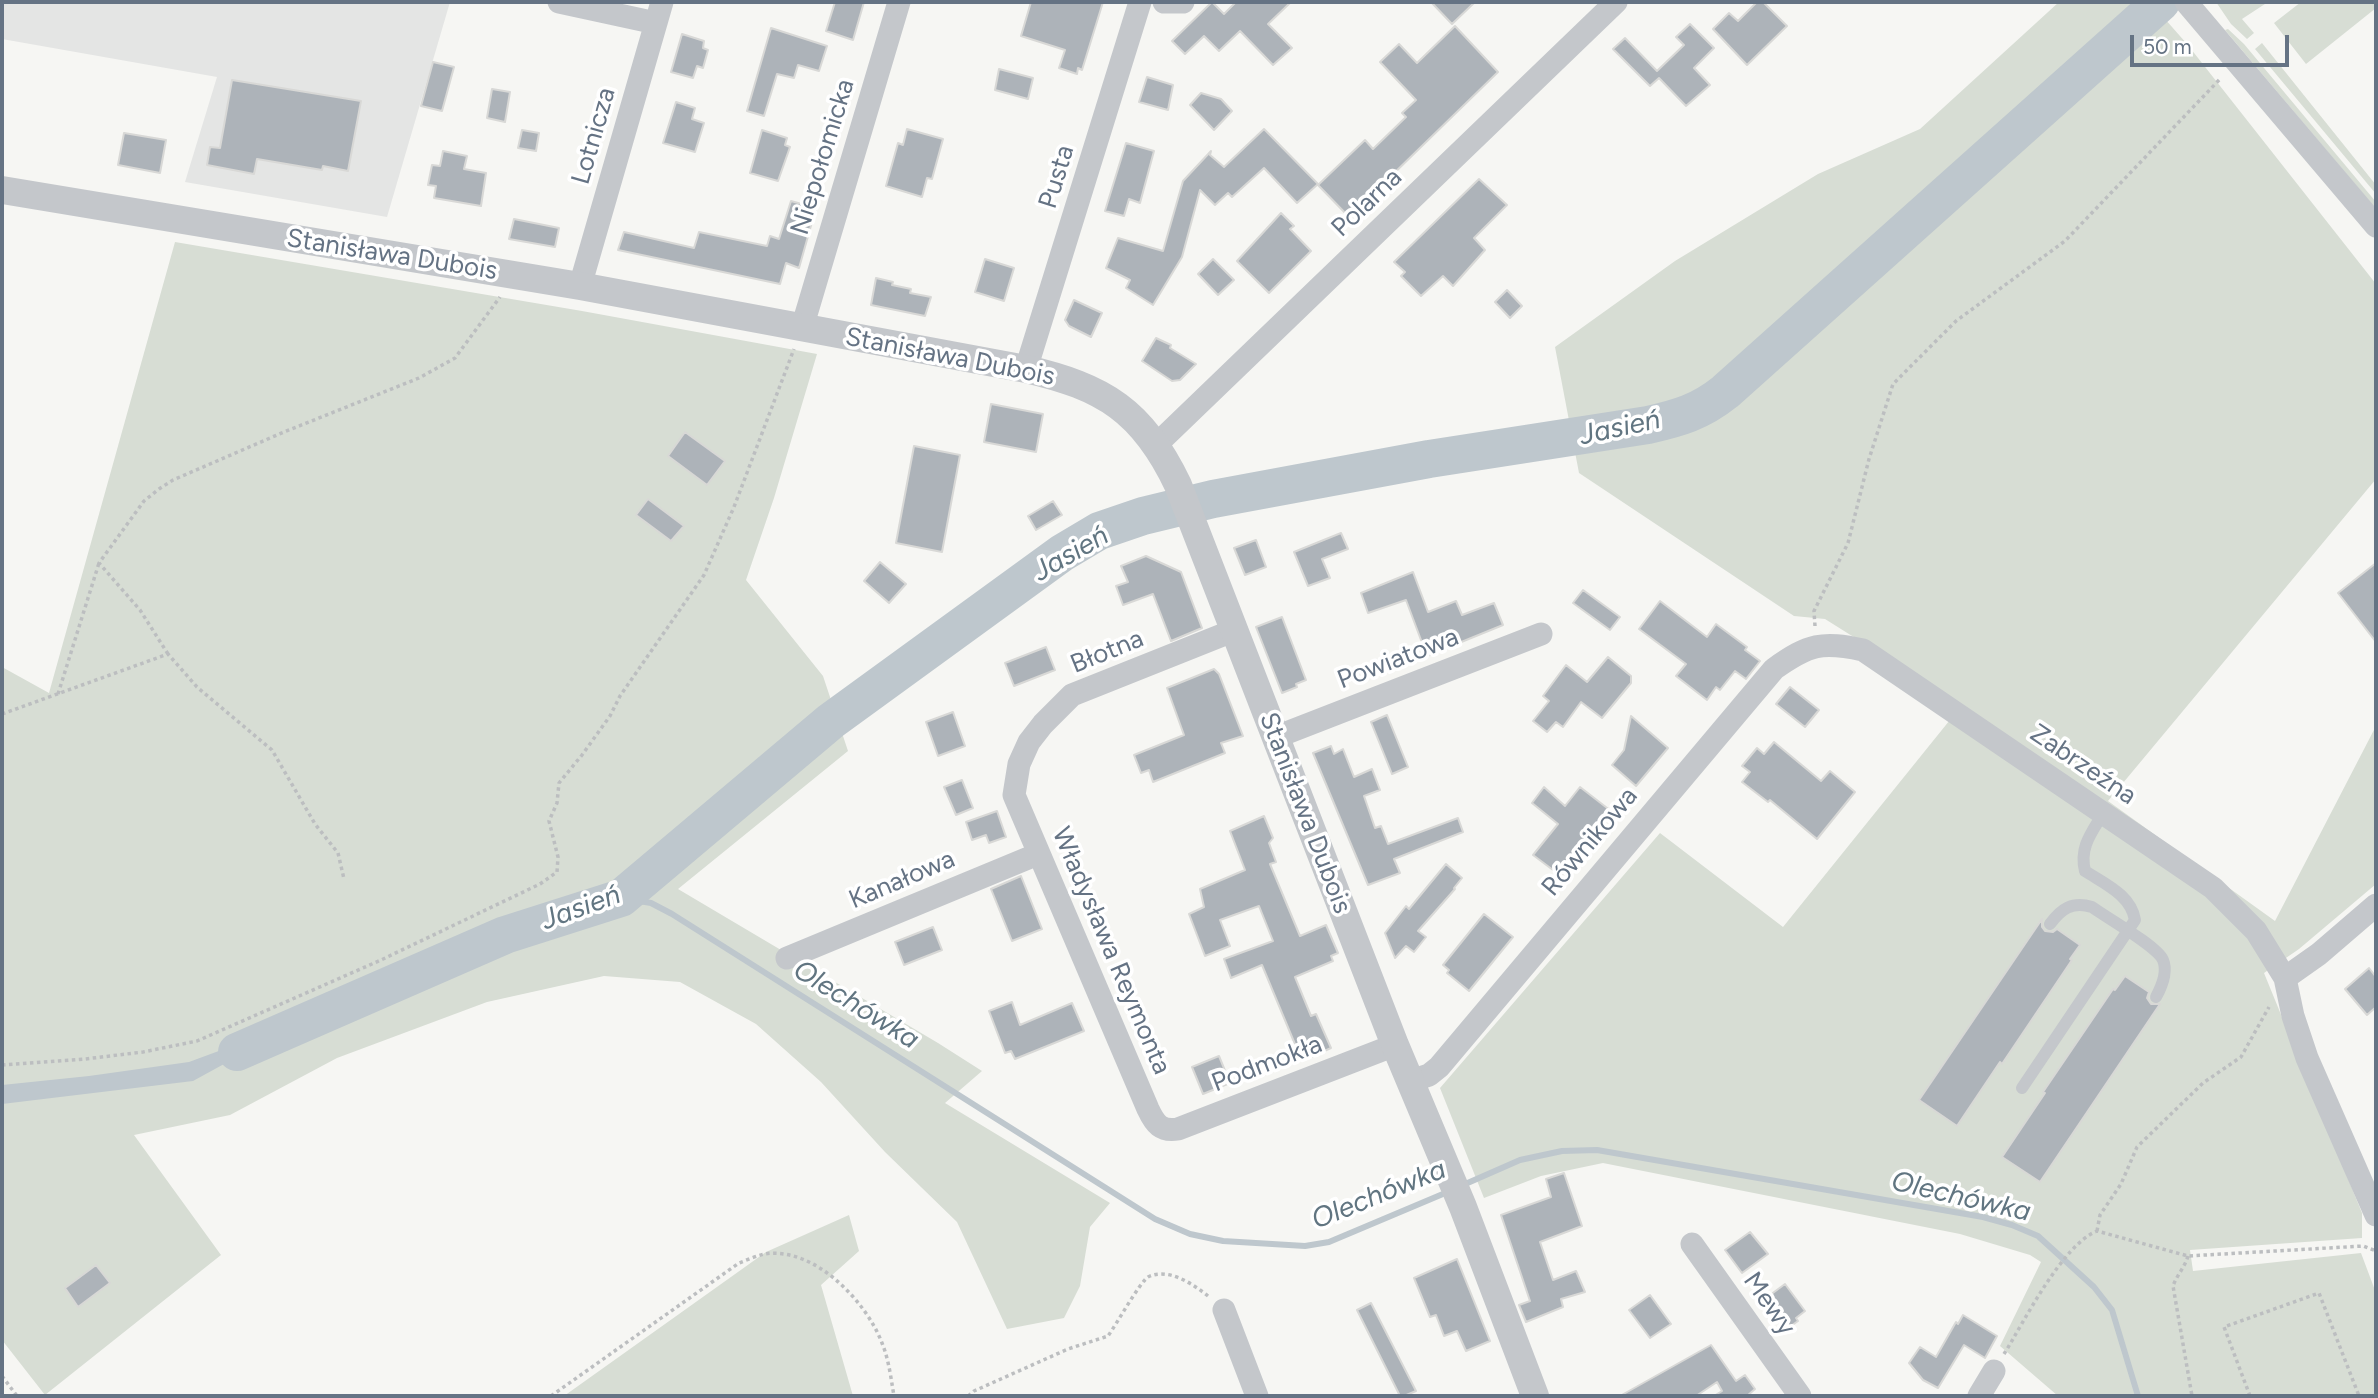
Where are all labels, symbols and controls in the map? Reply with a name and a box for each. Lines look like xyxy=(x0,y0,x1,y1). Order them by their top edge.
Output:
scale bar xyxy=(2133,21,2292,65)
text: 50 m xyxy=(2143,34,2192,59)
street label: Niepołomicka xyxy=(785,75,861,239)
street label: Lotnicza xyxy=(565,84,623,188)
street label: Pusta xyxy=(1033,142,1081,212)
street label: Polarna xyxy=(1325,162,1409,244)
street label: Stanisława Dubois xyxy=(285,223,499,287)
street label: Stanisława Dubois xyxy=(843,321,1057,393)
water label: Jasień xyxy=(1577,403,1663,453)
water label: Jasień xyxy=(1027,519,1115,589)
street label: Powiatowa xyxy=(1333,622,1463,696)
street label: Błotna xyxy=(1066,623,1148,681)
street label: Stanisława Dubois xyxy=(1252,708,1358,918)
street label: Zabrzeźna xyxy=(2024,718,2142,812)
street label: Równikowa xyxy=(1536,781,1644,903)
street label: Władysława Reymonta xyxy=(1045,823,1177,1079)
street label: Kanałowa xyxy=(844,844,960,916)
water label: Jasień xyxy=(537,878,625,938)
water label: Olechówka xyxy=(787,953,925,1057)
street label: Podmokła xyxy=(1207,1029,1327,1099)
water label: Olechówka xyxy=(1307,1153,1451,1237)
water label: Olechówka xyxy=(1888,1165,2034,1229)
street label: Mewy xyxy=(1736,1266,1802,1342)

